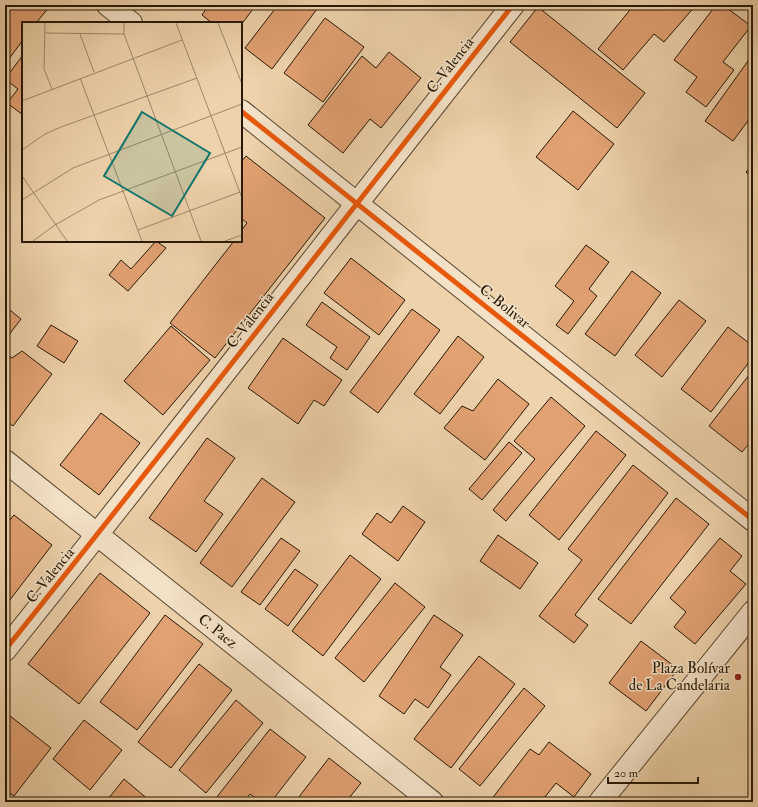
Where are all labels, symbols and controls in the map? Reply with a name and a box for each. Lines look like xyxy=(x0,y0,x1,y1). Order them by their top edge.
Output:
inset map xyxy=(22,22,242,242)
street label: C. Valencia xyxy=(422,33,479,97)
street label: C. Bolivar xyxy=(475,280,534,333)
street label: C. Valencia xyxy=(222,288,279,352)
street label: C. Valencia xyxy=(22,543,79,607)
street label: C. Paez xyxy=(194,610,241,653)
place label: Plaza Bolívar de La Candelaria xyxy=(629,659,731,695)
marker: Plaza Bolívar de La Candelaria xyxy=(733,672,743,682)
scale bar xyxy=(608,759,698,785)
text: 20 m xyxy=(614,766,639,781)

